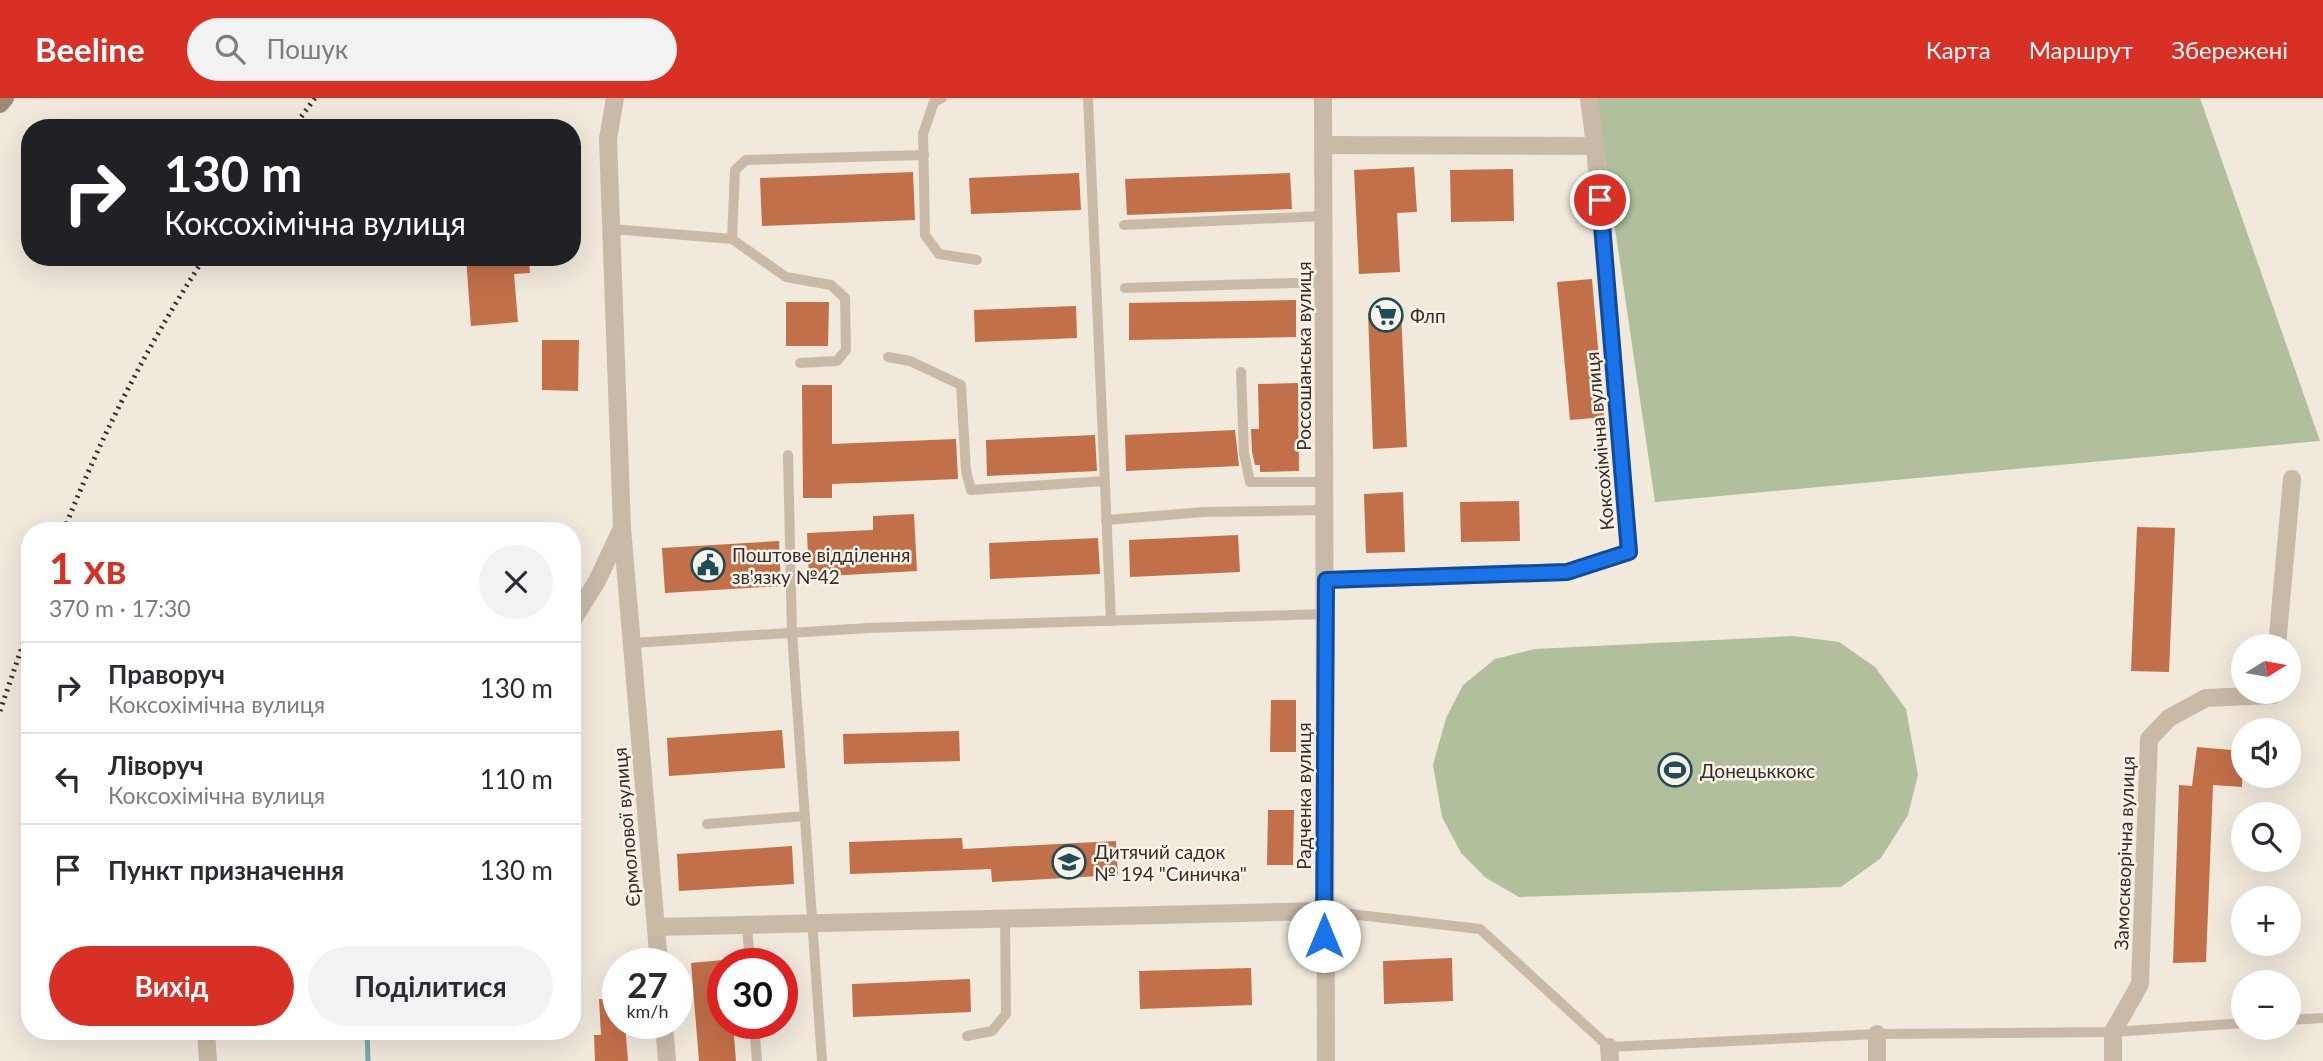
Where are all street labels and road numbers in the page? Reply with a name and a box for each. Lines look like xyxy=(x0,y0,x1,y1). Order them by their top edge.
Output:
street label: Россошанська вулиця xyxy=(1292,261,1315,451)
street label: Коксохімічна вулиця xyxy=(1580,351,1618,531)
street label: Радченка вулиця xyxy=(1292,722,1315,870)
street label: Єрмолової вулиця xyxy=(608,746,644,908)
street label: Замоскворічна вулиця xyxy=(2109,755,2139,951)

